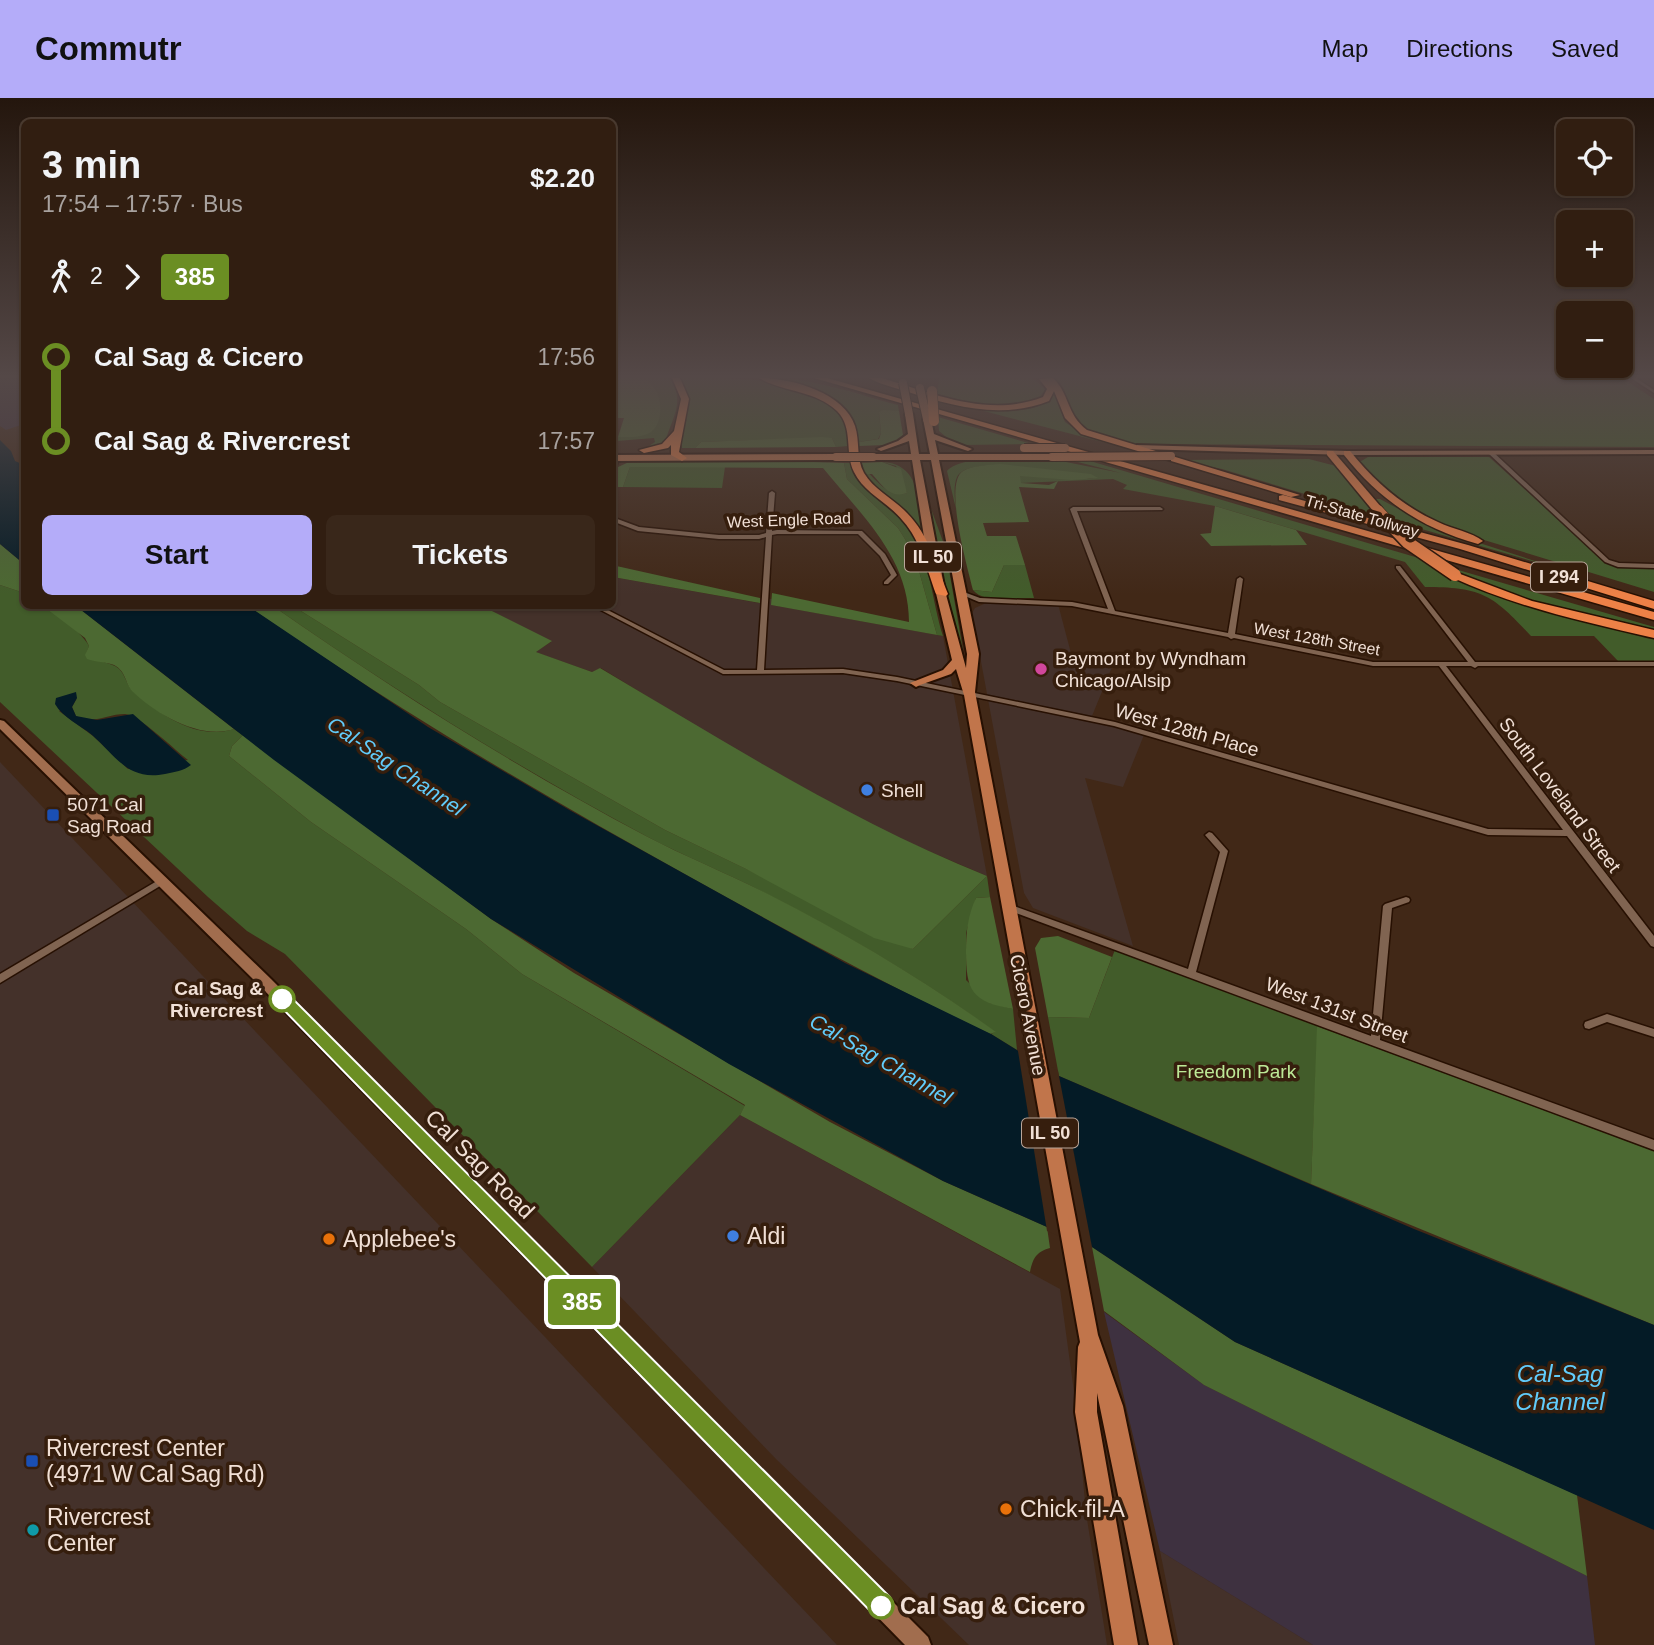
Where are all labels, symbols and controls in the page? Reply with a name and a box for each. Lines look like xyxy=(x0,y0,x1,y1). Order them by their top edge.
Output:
text: Commutr xyxy=(35,30,182,67)
text: Map xyxy=(1322,35,1368,62)
text: Directions xyxy=(1406,35,1513,62)
text: Saved xyxy=(1551,35,1619,62)
map controls xyxy=(1556,119,1633,378)
button: locate xyxy=(1556,119,1633,196)
text: 3 min xyxy=(42,144,141,186)
text: $2.20 xyxy=(530,163,595,193)
text: 17:54 – 17:57 · Bus xyxy=(42,191,243,217)
button: + xyxy=(1556,210,1633,287)
icon: walk xyxy=(42,258,80,296)
icon: forward xyxy=(113,258,151,296)
text: 2 xyxy=(90,263,103,289)
text: 385 xyxy=(175,263,215,290)
button: − xyxy=(1556,301,1633,378)
text: Cal Sag & Cicero xyxy=(94,342,304,372)
text: 17:56 xyxy=(537,344,595,370)
text: Cal Sag & Rivercrest xyxy=(94,426,350,456)
text: 17:57 xyxy=(537,428,595,454)
street label: Tri-State Tollway xyxy=(1303,492,1421,540)
street label: West Engle Road xyxy=(727,509,851,531)
button: Start xyxy=(42,515,312,595)
button: Tickets xyxy=(326,515,595,595)
road number: IL 50 xyxy=(905,542,961,572)
road number: I 294 xyxy=(1531,562,1587,592)
street label: West 128th Street xyxy=(1253,620,1382,659)
place label: Baymont by Wyndham Chicago/Alsip xyxy=(1055,648,1246,691)
marker: Baymont by Wyndham Chicago/Alsip xyxy=(1033,661,1049,677)
street label: West 128th Place xyxy=(1113,699,1261,761)
water label: Cal-Sag Channel xyxy=(323,712,470,821)
street label: South Loveland Street xyxy=(1495,714,1625,877)
place label: Shell xyxy=(881,780,923,801)
marker: Shell xyxy=(859,782,875,798)
place label: 5071 Cal Sag Road xyxy=(67,794,152,837)
marker: 5071 Cal Sag Road xyxy=(45,807,61,823)
street label: Cicero Avenue xyxy=(1006,953,1050,1077)
street label: West 131st Street xyxy=(1263,973,1412,1047)
place label: Cal Sag & Rivercrest xyxy=(170,978,264,1021)
marker: Cal Sag & Rivercrest xyxy=(269,986,295,1012)
water label: Cal-Sag Channel xyxy=(806,1009,957,1110)
park label: Freedom Park xyxy=(1176,1061,1297,1082)
street label: Cal Sag Road xyxy=(420,1104,540,1224)
road number: IL 50 xyxy=(1022,1118,1078,1148)
place label: Aldi xyxy=(747,1223,785,1249)
place label: Applebee's xyxy=(343,1226,456,1252)
marker: Aldi xyxy=(725,1228,741,1244)
marker: Applebee's xyxy=(321,1231,337,1247)
line badge: 385 xyxy=(542,1279,622,1325)
text: 385 xyxy=(562,1288,602,1315)
water label: Cal-Sag Channel xyxy=(1515,1360,1605,1415)
place label: Rivercrest Center (4971 W Cal Sag Rd) xyxy=(46,1435,265,1487)
marker: Rivercrest Center (4971 W Cal Sag Rd) xyxy=(24,1453,40,1469)
place label: Chick-fil-A xyxy=(1020,1496,1125,1522)
marker: Chick-fil-A xyxy=(998,1501,1014,1517)
place label: Rivercrest Center xyxy=(47,1504,151,1556)
marker: Rivercrest Center xyxy=(25,1522,41,1538)
marker: Cal Sag & Cicero xyxy=(868,1593,894,1619)
place label: Cal Sag & Cicero xyxy=(900,1593,1085,1619)

